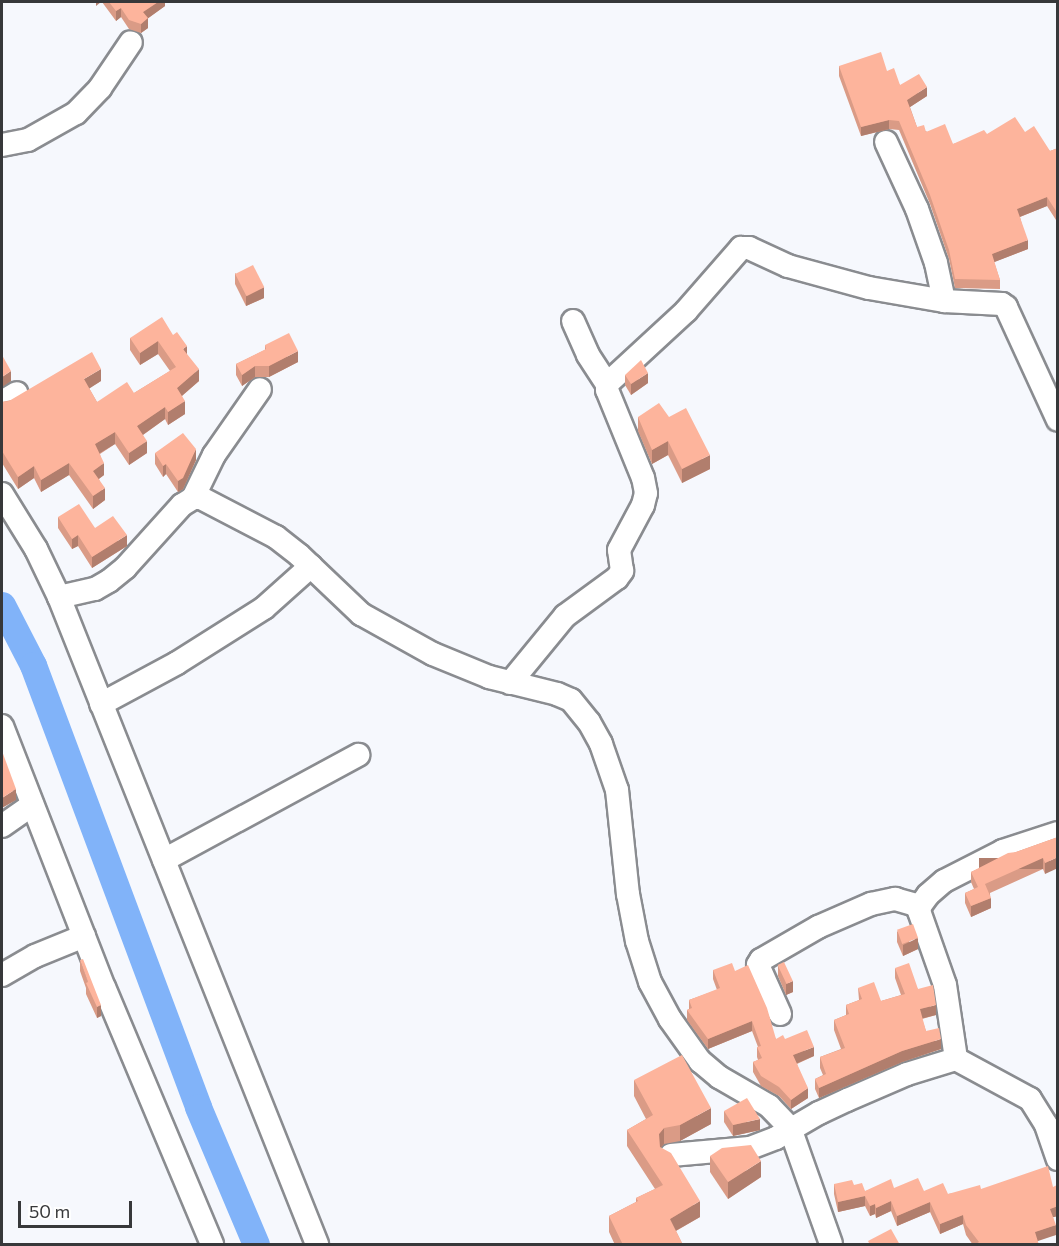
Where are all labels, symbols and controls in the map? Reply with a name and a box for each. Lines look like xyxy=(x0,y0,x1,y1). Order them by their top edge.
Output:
scale bar xyxy=(21,1189,135,1227)
text: 50 m xyxy=(29,1200,70,1222)

